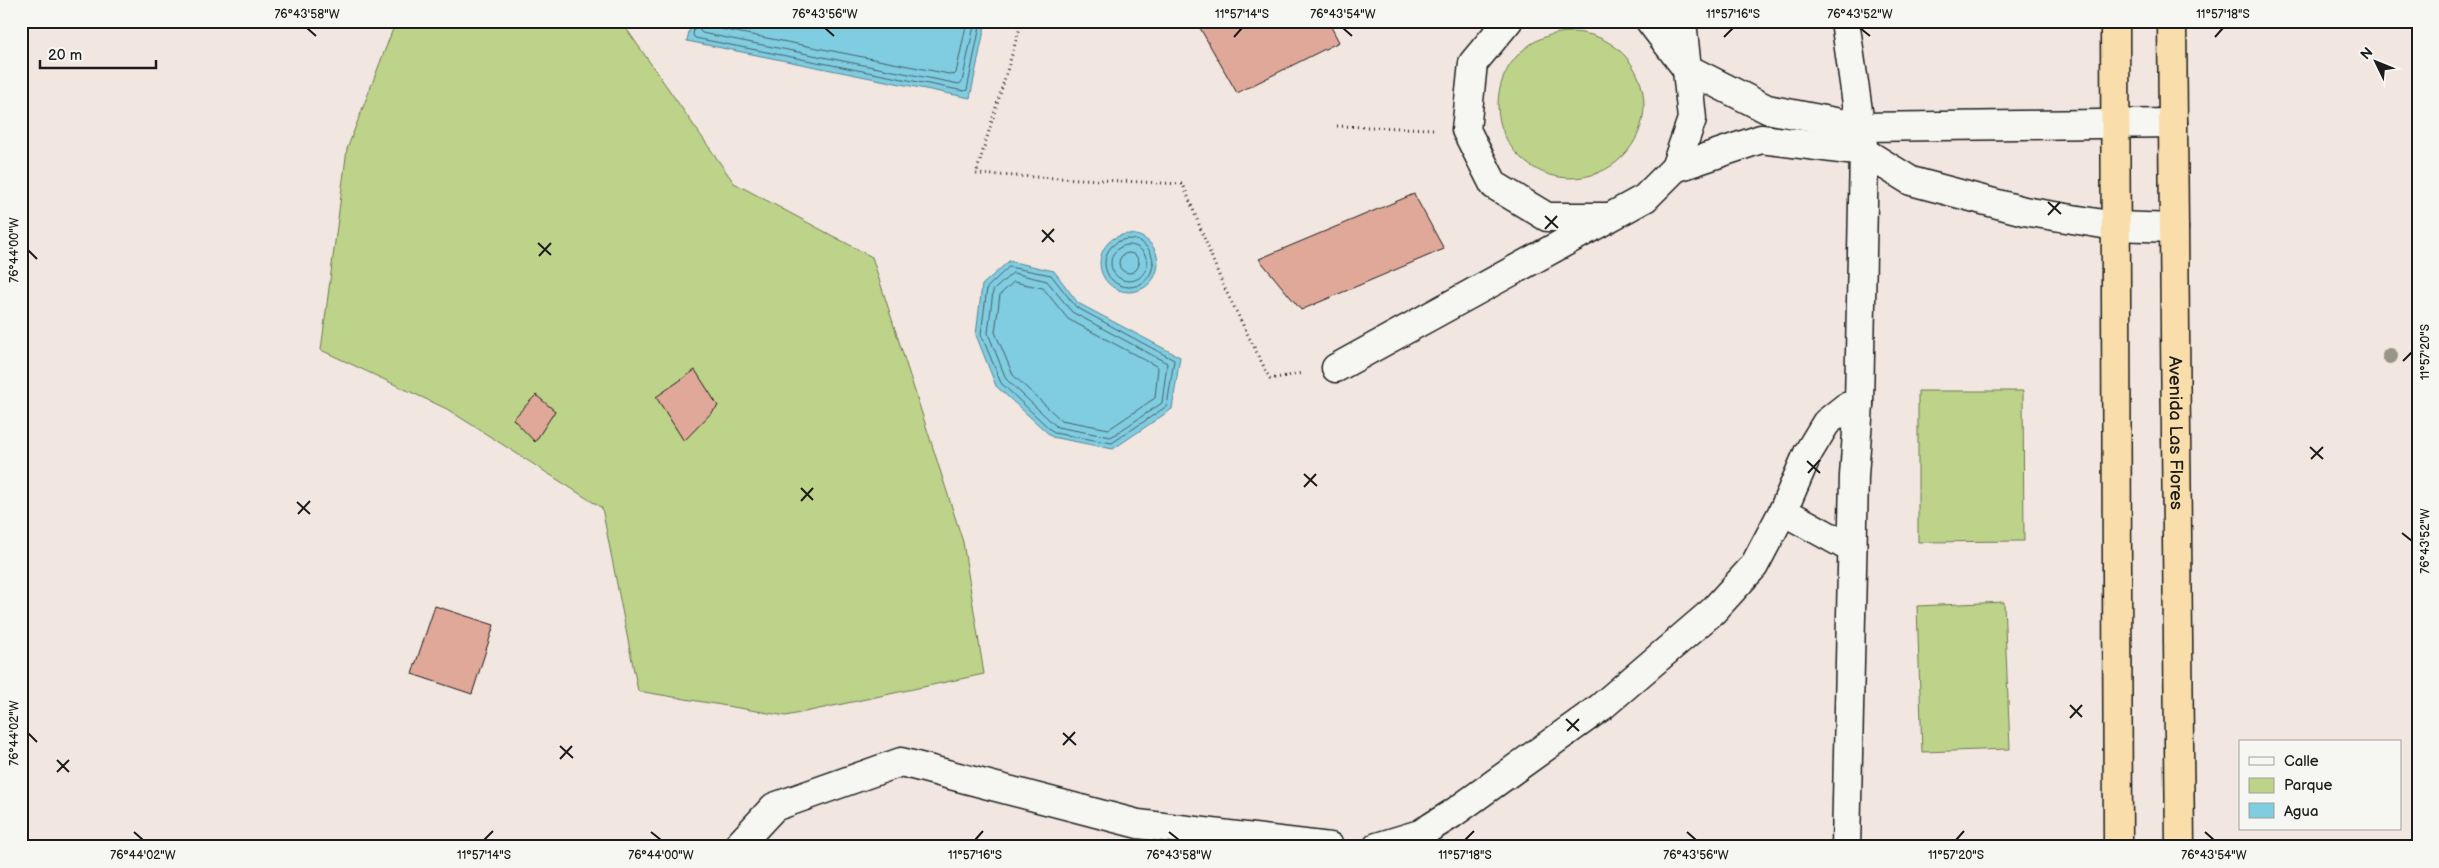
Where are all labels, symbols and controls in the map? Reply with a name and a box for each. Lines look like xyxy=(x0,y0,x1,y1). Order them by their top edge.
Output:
text: 76°43'58"W xyxy=(274,7,340,22)
text: 76°43'56"W xyxy=(792,7,858,22)
text: 11°57'14"S xyxy=(1215,7,1269,22)
text: 76°43'54"W xyxy=(1310,7,1376,22)
text: 11°57'16"S xyxy=(1706,7,1760,22)
text: 76°43'52"W xyxy=(1827,7,1893,22)
text: 11°57'18"S xyxy=(2196,7,2250,22)
scale bar xyxy=(40,38,156,70)
north arrow xyxy=(2352,38,2402,88)
text: N xyxy=(2357,44,2377,63)
text: 20 m xyxy=(48,46,82,65)
text: 76°44'00"W xyxy=(7,217,22,283)
text: 11°57'20"S xyxy=(2418,324,2433,380)
street label: Avenida Las Flores xyxy=(2164,356,2187,510)
text: 76°43'52"W xyxy=(2418,508,2433,574)
text: 76°44'02"W xyxy=(7,700,22,766)
legend xyxy=(2239,740,2402,830)
text: Calle xyxy=(2284,752,2319,771)
text: Parque xyxy=(2284,776,2333,795)
text: Agua xyxy=(2284,802,2318,821)
text: 76°44'02"W xyxy=(110,848,176,863)
text: 11°57'14"S xyxy=(457,848,511,863)
text: 76°44'00"W xyxy=(628,848,694,863)
text: 11°57'16"S xyxy=(948,848,1002,863)
text: 76°43'58"W xyxy=(1146,848,1212,863)
text: 11°57'18"S xyxy=(1438,848,1492,863)
text: 76°43'56"W xyxy=(1663,848,1729,863)
text: 11°57'20"S xyxy=(1928,848,1984,863)
text: 76°43'54"W xyxy=(2181,848,2247,863)

